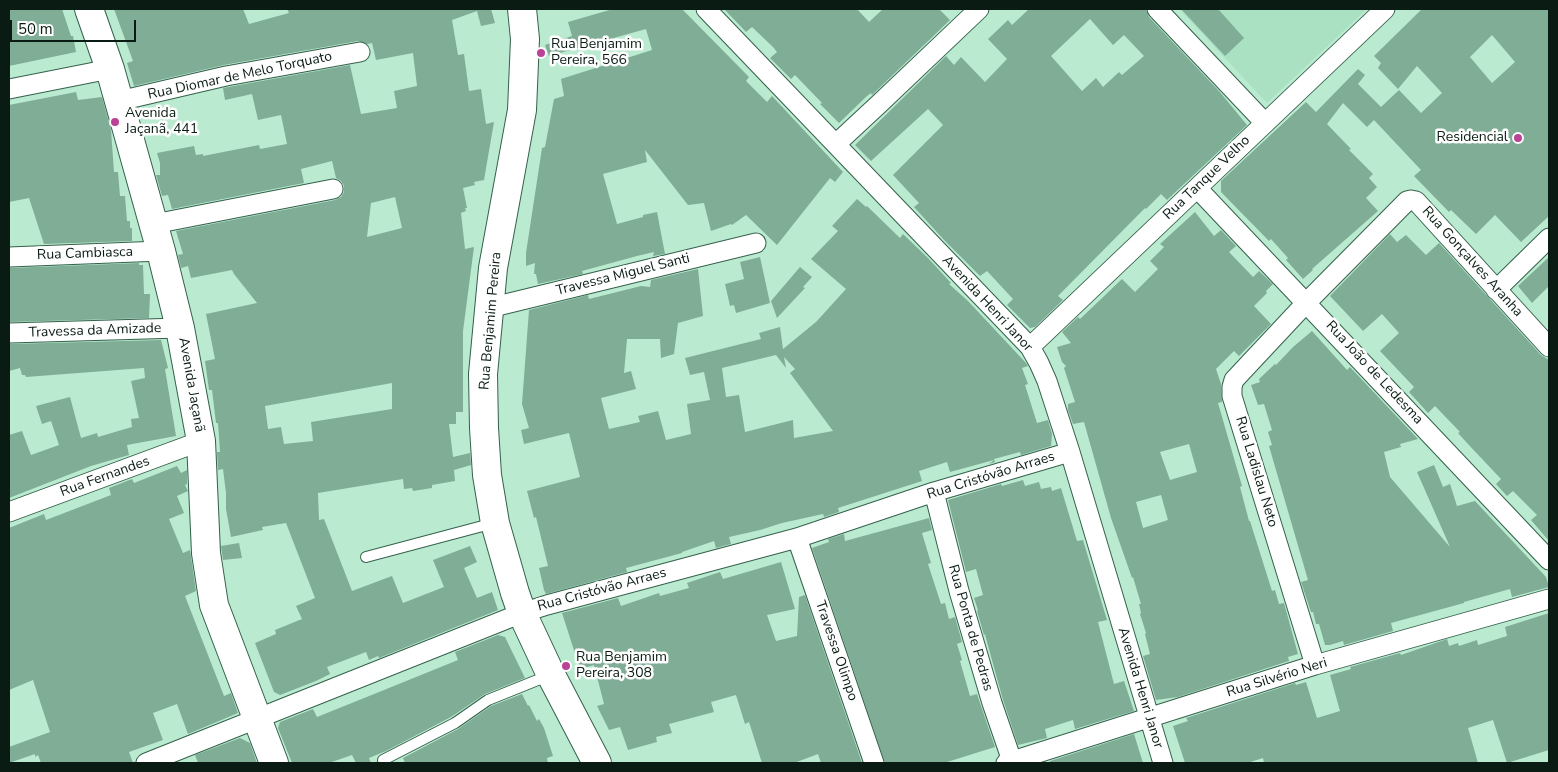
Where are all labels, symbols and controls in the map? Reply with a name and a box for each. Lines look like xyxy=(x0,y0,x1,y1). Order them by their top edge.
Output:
scale bar xyxy=(12,10,139,42)
text: 50 m xyxy=(18,19,53,39)
place label: Rua Benjamim Pereira, 566 xyxy=(551,37,642,70)
marker: Rua Benjamim Pereira, 566 xyxy=(535,47,547,59)
street label: Rua Diomar de Melo Torquato xyxy=(146,48,334,104)
place label: Avenida Jaçanã, 441 xyxy=(125,106,198,138)
marker: Avenida Jaçanã, 441 xyxy=(109,116,121,128)
place label: Residencial xyxy=(1437,130,1508,146)
street label: Rua Tanque Velho xyxy=(1160,132,1254,224)
marker: Residencial xyxy=(1512,132,1524,144)
street label: Rua Gonçalves Aranha xyxy=(1418,203,1526,321)
street label: Rua Cambiasca xyxy=(37,244,133,264)
street label: Travessa Miguel Santi xyxy=(554,250,692,300)
street label: Rua Benjamim Pereira xyxy=(477,251,505,391)
street label: Avenida Henri Janor xyxy=(938,252,1036,356)
street label: Rua João de Ledesma xyxy=(1322,318,1426,428)
street label: Travessa da Amizade xyxy=(28,320,162,342)
street label: Avenida Jaçanã xyxy=(174,336,208,434)
street label: Rua Ladislau Neto xyxy=(1231,415,1281,529)
street label: Rua Cristóvão Arraes xyxy=(925,449,1057,503)
street label: Rua Fernandes xyxy=(58,453,152,501)
street label: Rua Ponta de Pedras xyxy=(944,563,996,693)
street label: Rua Cristóvão Arraes xyxy=(536,565,668,615)
street label: Travessa Olimpo xyxy=(811,599,861,703)
street label: Avenida Henri Janor xyxy=(1114,626,1166,750)
place label: Rua Benjamim Pereira, 308 xyxy=(576,650,667,682)
street label: Rua Silvério Neri xyxy=(1225,655,1329,701)
marker: Rua Benjamim Pereira, 308 xyxy=(560,660,572,672)

